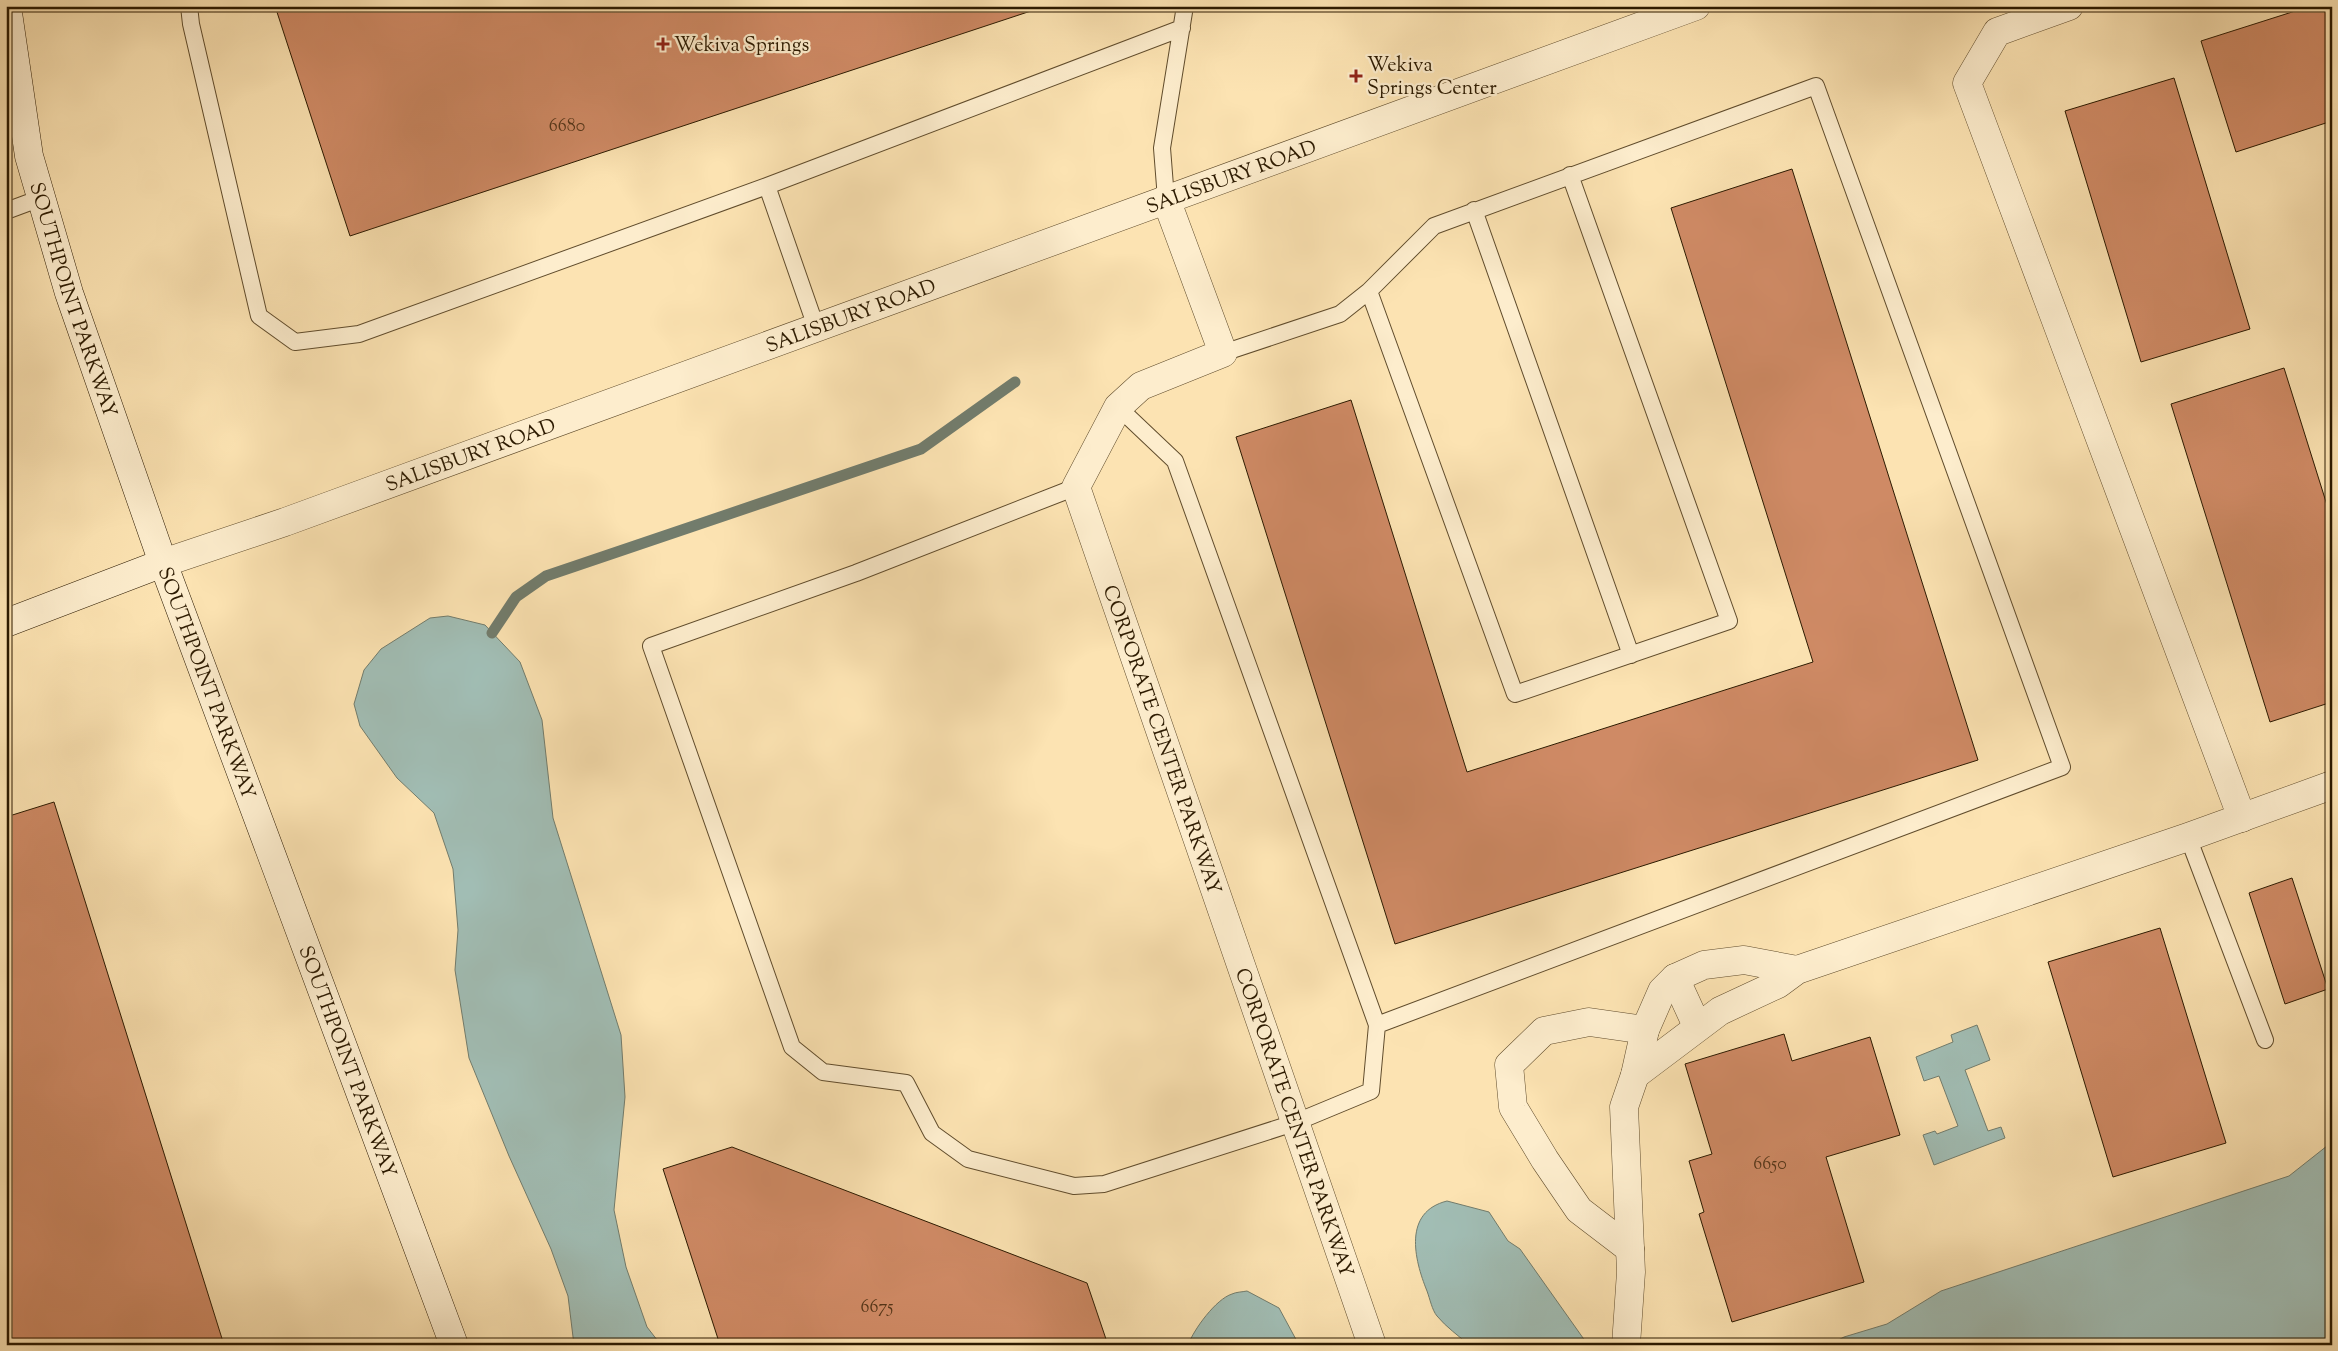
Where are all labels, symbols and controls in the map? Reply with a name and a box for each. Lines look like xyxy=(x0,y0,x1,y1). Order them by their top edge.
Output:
place label: Wekiva Springs xyxy=(674,32,809,61)
marker: Wekiva Springs xyxy=(656,37,670,51)
place label: Wekiva Springs Center xyxy=(1367,52,1497,104)
marker: Wekiva Springs Center xyxy=(1349,69,1363,83)
house number: 6680 xyxy=(549,114,585,140)
street label: SALISBURY ROAD xyxy=(1143,134,1321,223)
street label: SOUTHPOINT PARKWAY xyxy=(20,179,123,422)
street label: SALISBURY ROAD xyxy=(762,273,941,362)
street label: SALISBURY ROAD xyxy=(382,412,560,501)
street label: SOUTHPOINT PARKWAY xyxy=(149,564,262,804)
street label: CORPORATE CENTER PARKWAY xyxy=(1094,582,1227,899)
street label: SOUTHPOINT PARKWAY xyxy=(290,942,403,1182)
street label: CORPORATE CENTER PARKWAY xyxy=(1226,964,1360,1281)
house number: 6650 xyxy=(1753,1152,1787,1178)
house number: 6675 xyxy=(860,1295,894,1321)

